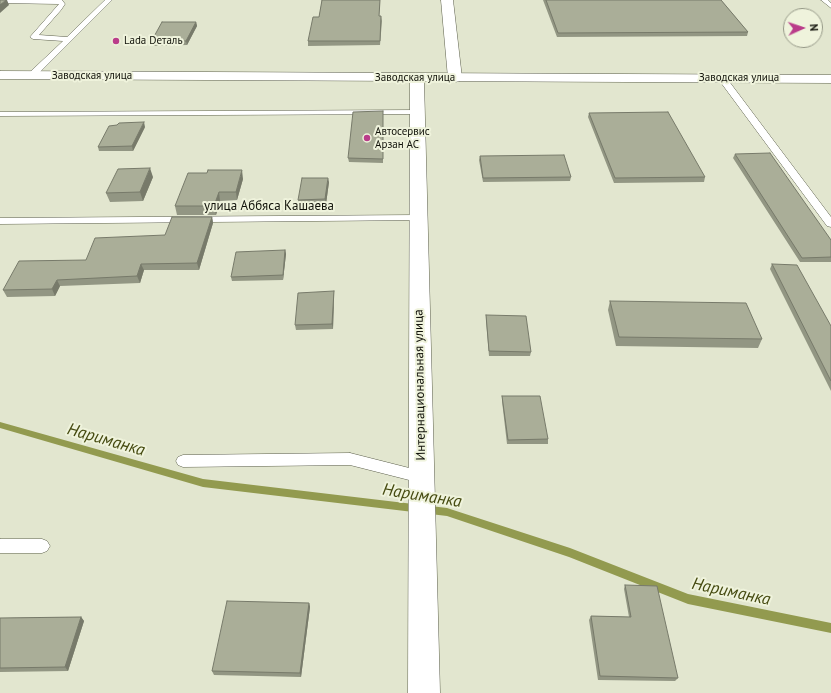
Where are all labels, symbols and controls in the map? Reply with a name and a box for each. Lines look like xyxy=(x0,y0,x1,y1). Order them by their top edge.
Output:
north arrow xyxy=(783,8,823,48)
text: N xyxy=(807,23,821,31)
place label: Lada Dеталь xyxy=(124,34,182,48)
marker: Lada Dеталь xyxy=(111,36,121,46)
street label: Заводская улица xyxy=(52,69,132,83)
street label: Заводская улица xyxy=(375,71,455,85)
street label: Заводская улица xyxy=(699,71,779,85)
place label: Автосервис Арзан АС xyxy=(375,125,430,151)
marker: Автосервис Арзан АС xyxy=(362,133,372,143)
street label: улица Аббяса Кашаева xyxy=(204,198,334,214)
street label: Интернациональная улица xyxy=(411,309,429,461)
water label: Нариманка xyxy=(65,419,147,461)
water label: Нариманка xyxy=(381,480,463,512)
water label: Нариманка xyxy=(690,574,772,610)

